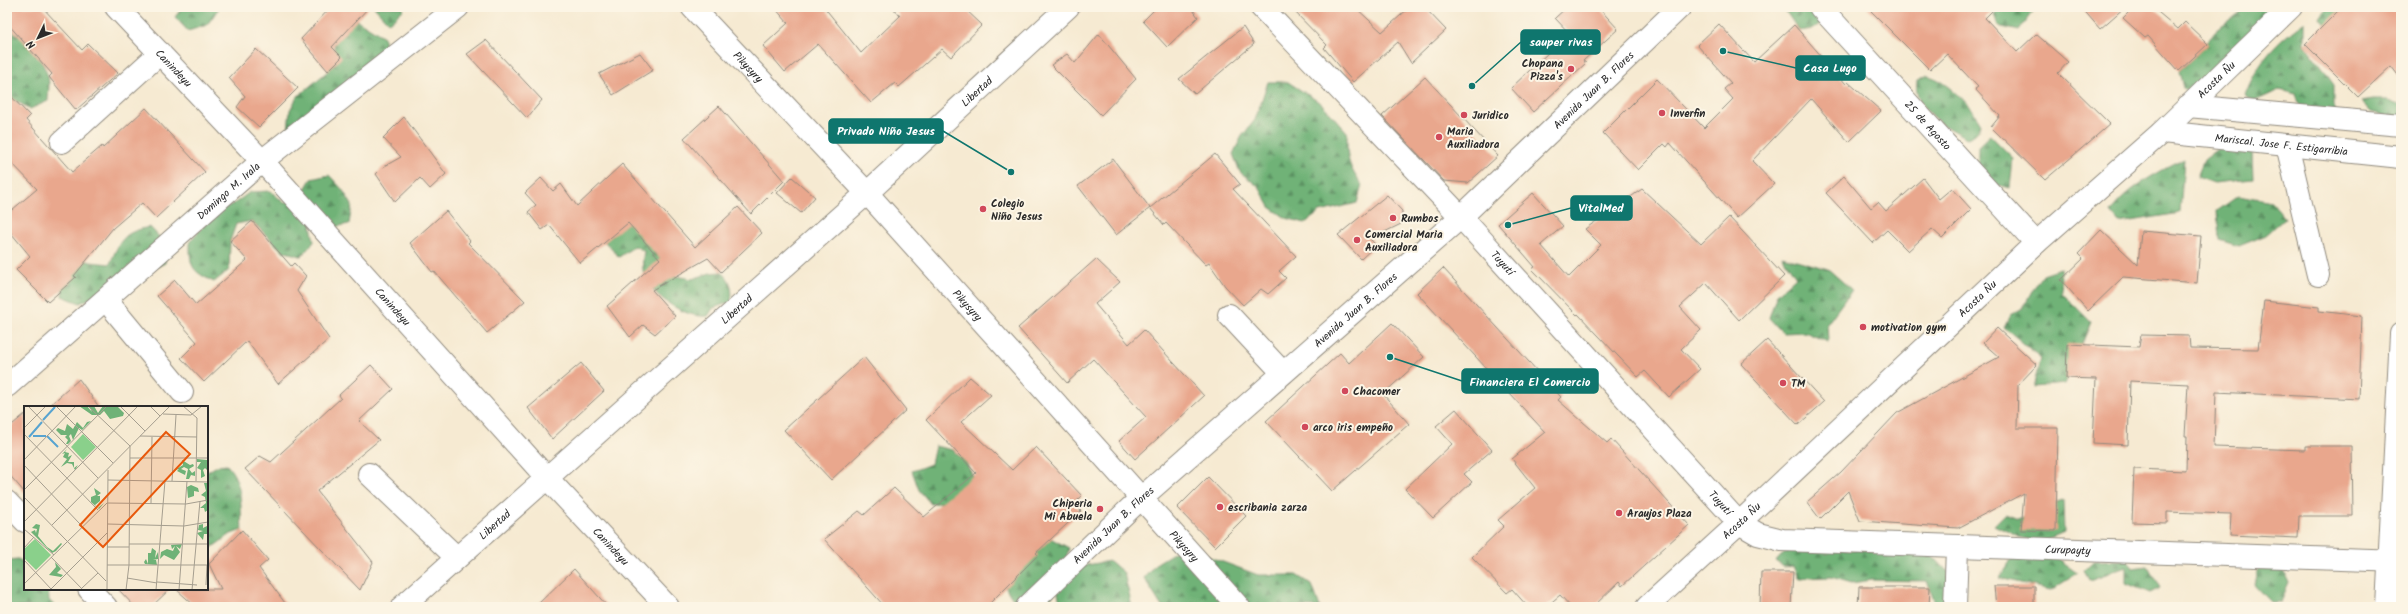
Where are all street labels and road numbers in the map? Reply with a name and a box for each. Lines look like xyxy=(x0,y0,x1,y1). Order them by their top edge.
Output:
street label: Canindeyu xyxy=(150,45,196,92)
street label: Avenida Juan B. Flores xyxy=(1549,47,1639,134)
street label: Pikysyry xyxy=(728,48,767,88)
street label: Acosta Ñu xyxy=(2193,57,2241,103)
street label: Libertad xyxy=(957,72,998,112)
street label: 25 de Agosto xyxy=(1900,97,1955,155)
street label: Mariscal. Jose F. Estigarribia xyxy=(2214,130,2349,161)
street label: Domingo M. Irala xyxy=(193,158,265,225)
street label: Tuyutí xyxy=(1486,247,1520,282)
street label: Avenida Juan B. Flores xyxy=(1310,268,1402,352)
street label: Acosta Ñu xyxy=(1954,276,2002,322)
street label: Canindeyu xyxy=(370,284,415,331)
street label: Pikysyry xyxy=(948,286,987,326)
street label: Libertad xyxy=(717,290,758,329)
street label: Avenida Juan B. Flores xyxy=(1069,482,1159,569)
street label: Tuyutí xyxy=(1704,487,1738,522)
street label: Acosta Ñu xyxy=(1718,498,1766,544)
street label: Libertad xyxy=(475,506,516,545)
street label: Canindeyu xyxy=(588,524,633,571)
street label: Pikysyry xyxy=(1164,527,1203,567)
street label: Curupayty xyxy=(2044,541,2092,560)

